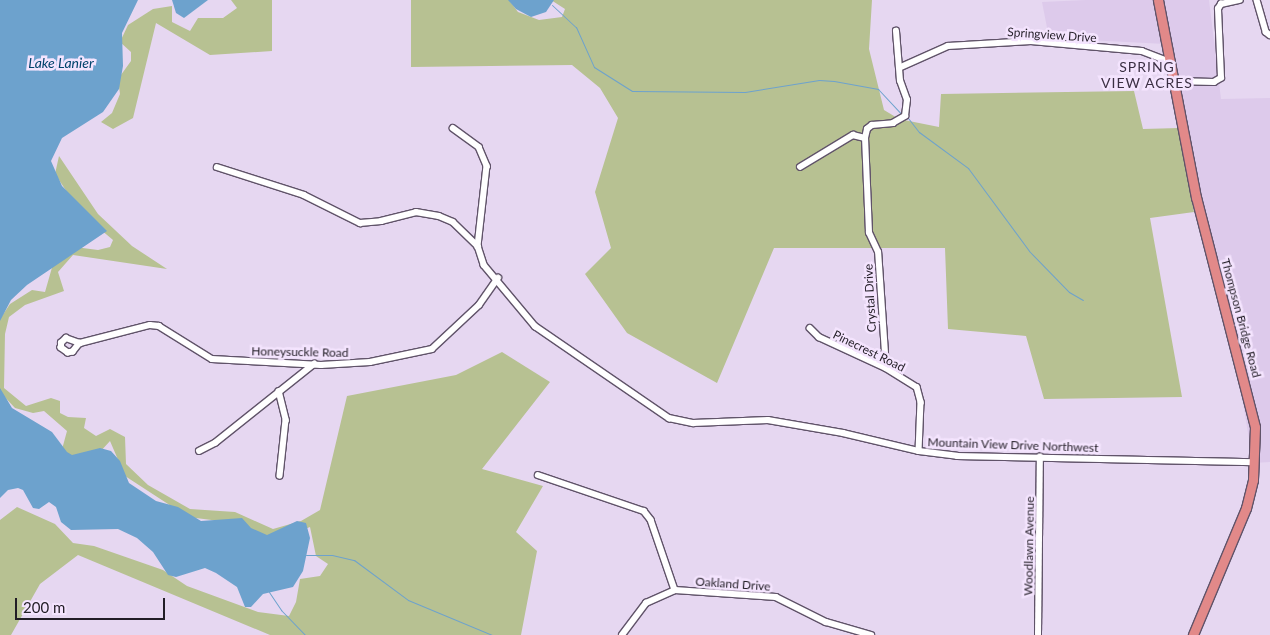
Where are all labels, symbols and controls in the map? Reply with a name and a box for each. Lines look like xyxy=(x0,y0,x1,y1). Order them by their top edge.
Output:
street label: Springview Drive xyxy=(1007,25,1097,45)
water label: Lake Lanier xyxy=(28,55,94,71)
district label: SPRING VIEW ACRES xyxy=(1099,59,1195,92)
street label: Thompson Bridge Road xyxy=(1218,257,1264,379)
street label: Crystal Drive xyxy=(861,263,879,333)
street label: Pinecrest Road xyxy=(831,327,907,375)
street label: Honeysuckle Road xyxy=(251,344,349,360)
street label: Mountain View Drive Northwest xyxy=(927,435,1099,455)
street label: Woodlawn Avenue xyxy=(1021,496,1037,596)
street label: Oakland Drive xyxy=(695,574,771,594)
scale bar xyxy=(18,588,168,620)
text: 200 m xyxy=(23,598,65,616)

